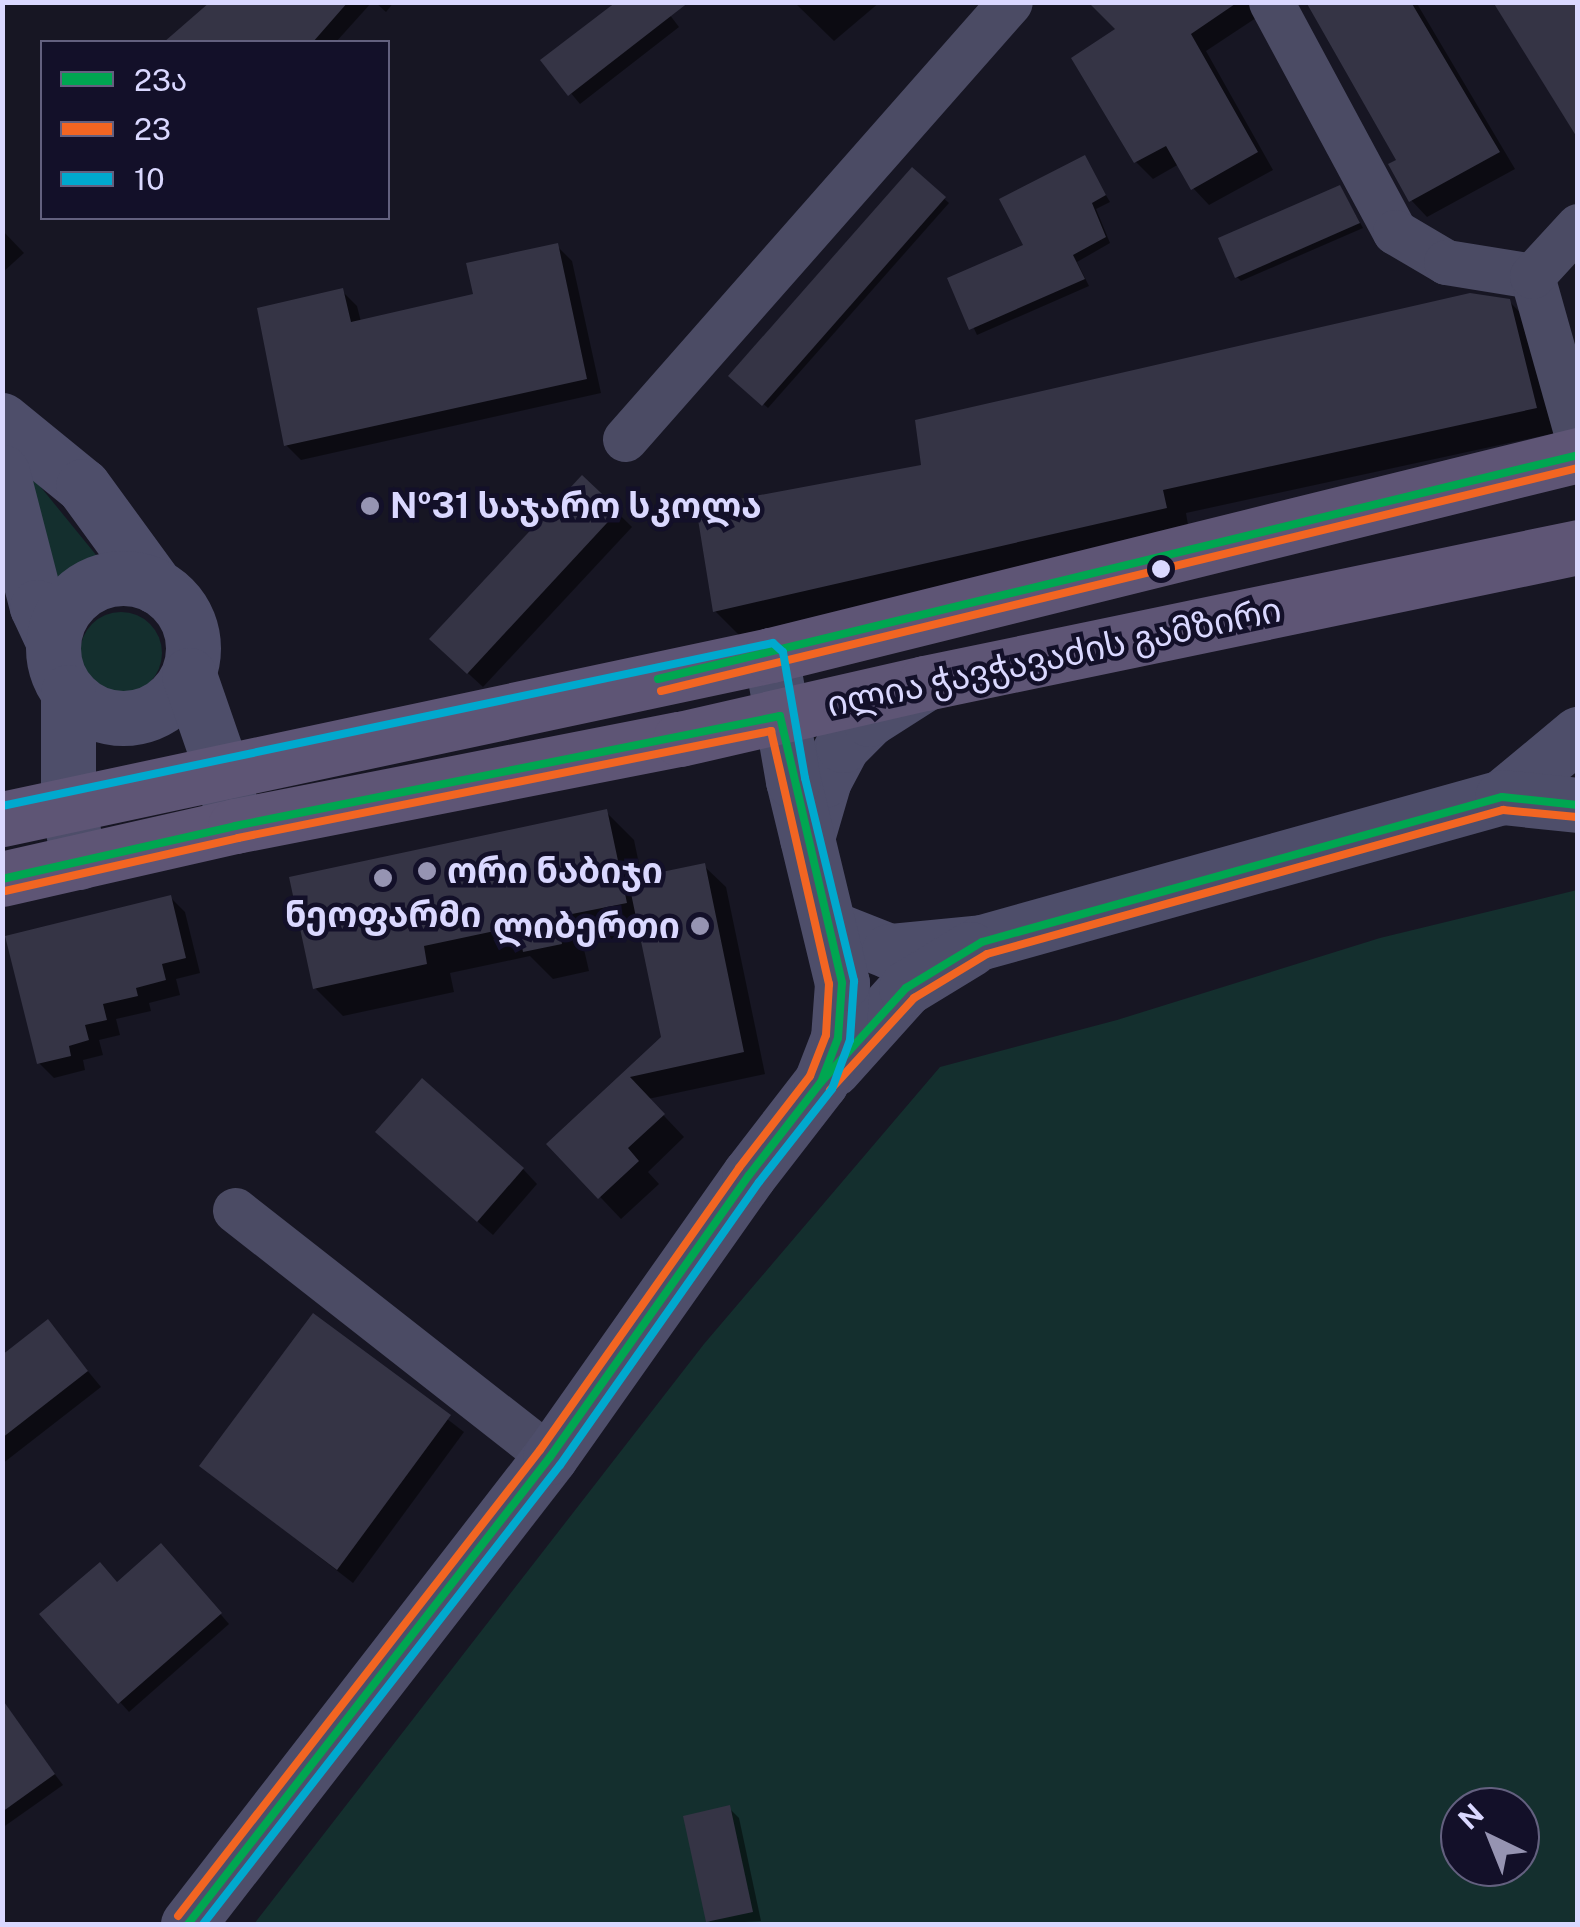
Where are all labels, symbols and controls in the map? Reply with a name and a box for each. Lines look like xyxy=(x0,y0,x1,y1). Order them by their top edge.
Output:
legend xyxy=(40,40,390,220)
text: 23ა xyxy=(134,62,187,98)
text: 23 xyxy=(134,111,171,147)
text: 10 xyxy=(134,161,165,197)
place label: №31 საჯარო სკოლა xyxy=(390,485,762,527)
marker: №31 საჯარო სკოლა xyxy=(359,495,381,517)
unlabelled marker xyxy=(1151,559,1171,579)
street label: ილია ჭავჭავაძის გამზირი xyxy=(823,588,1285,726)
place label: ორი ნაბიჯი xyxy=(447,850,663,892)
marker: ორი ნაბიჯი xyxy=(416,860,438,882)
marker: ნეოფარმი xyxy=(372,867,394,889)
place label: ნეოფარმი xyxy=(285,894,481,936)
place label: ლიბერთი xyxy=(493,905,680,947)
marker: ლიბერთი xyxy=(689,915,711,937)
north arrow xyxy=(1440,1787,1540,1887)
text: N xyxy=(1451,1797,1490,1836)

